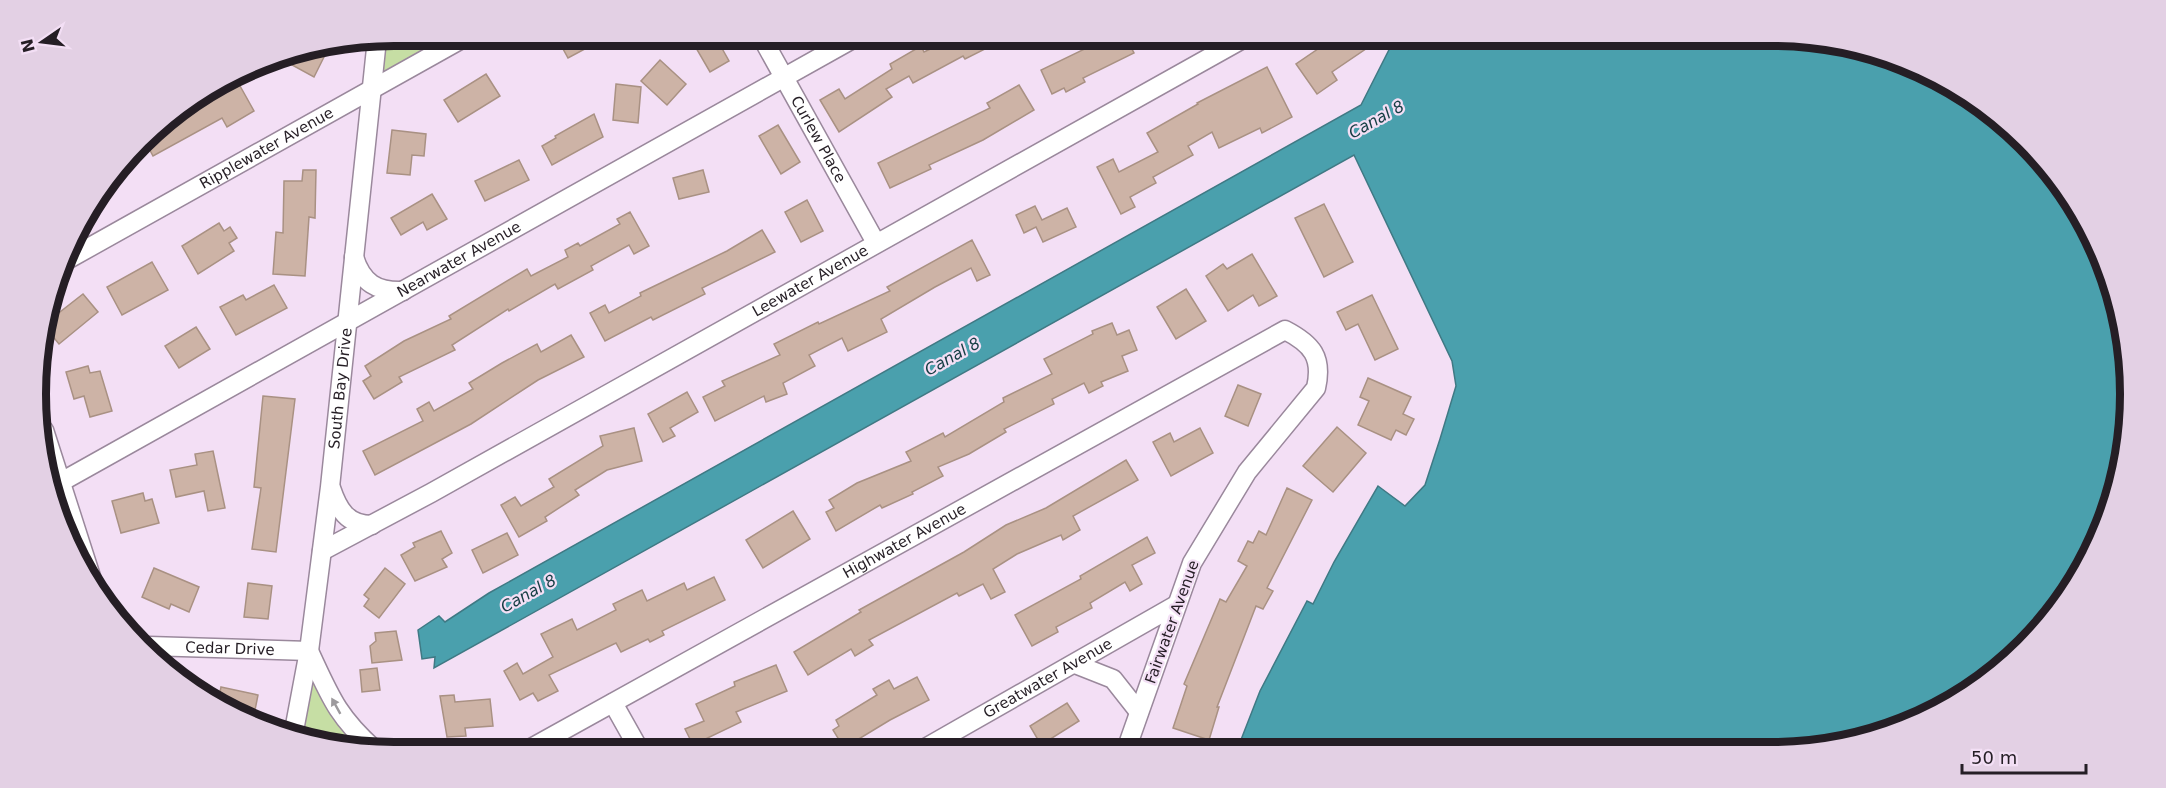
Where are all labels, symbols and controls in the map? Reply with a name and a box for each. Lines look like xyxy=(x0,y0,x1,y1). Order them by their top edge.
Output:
north arrow xyxy=(12,12,72,72)
text: N xyxy=(17,37,39,54)
street label: Curlew Place xyxy=(787,93,850,186)
water label: Canal 8 xyxy=(1345,96,1407,142)
street label: Ripplewater Avenue xyxy=(197,104,337,193)
street label: Nearwater Avenue xyxy=(394,217,524,301)
street label: Leewater Avenue xyxy=(749,241,871,320)
street label: South Bay Drive xyxy=(325,327,356,450)
water label: Canal 8 xyxy=(921,333,983,379)
street label: Highwater Avenue xyxy=(840,500,969,582)
street label: Fairwater Avenue xyxy=(1141,558,1203,686)
water label: Canal 8 xyxy=(497,570,559,616)
street label: Greatwater Avenue xyxy=(980,634,1115,722)
street label: Cedar Drive xyxy=(185,638,275,659)
one-way arrow xyxy=(331,697,341,714)
scale bar xyxy=(1962,737,2086,775)
text: 50 m xyxy=(1971,747,2017,768)

